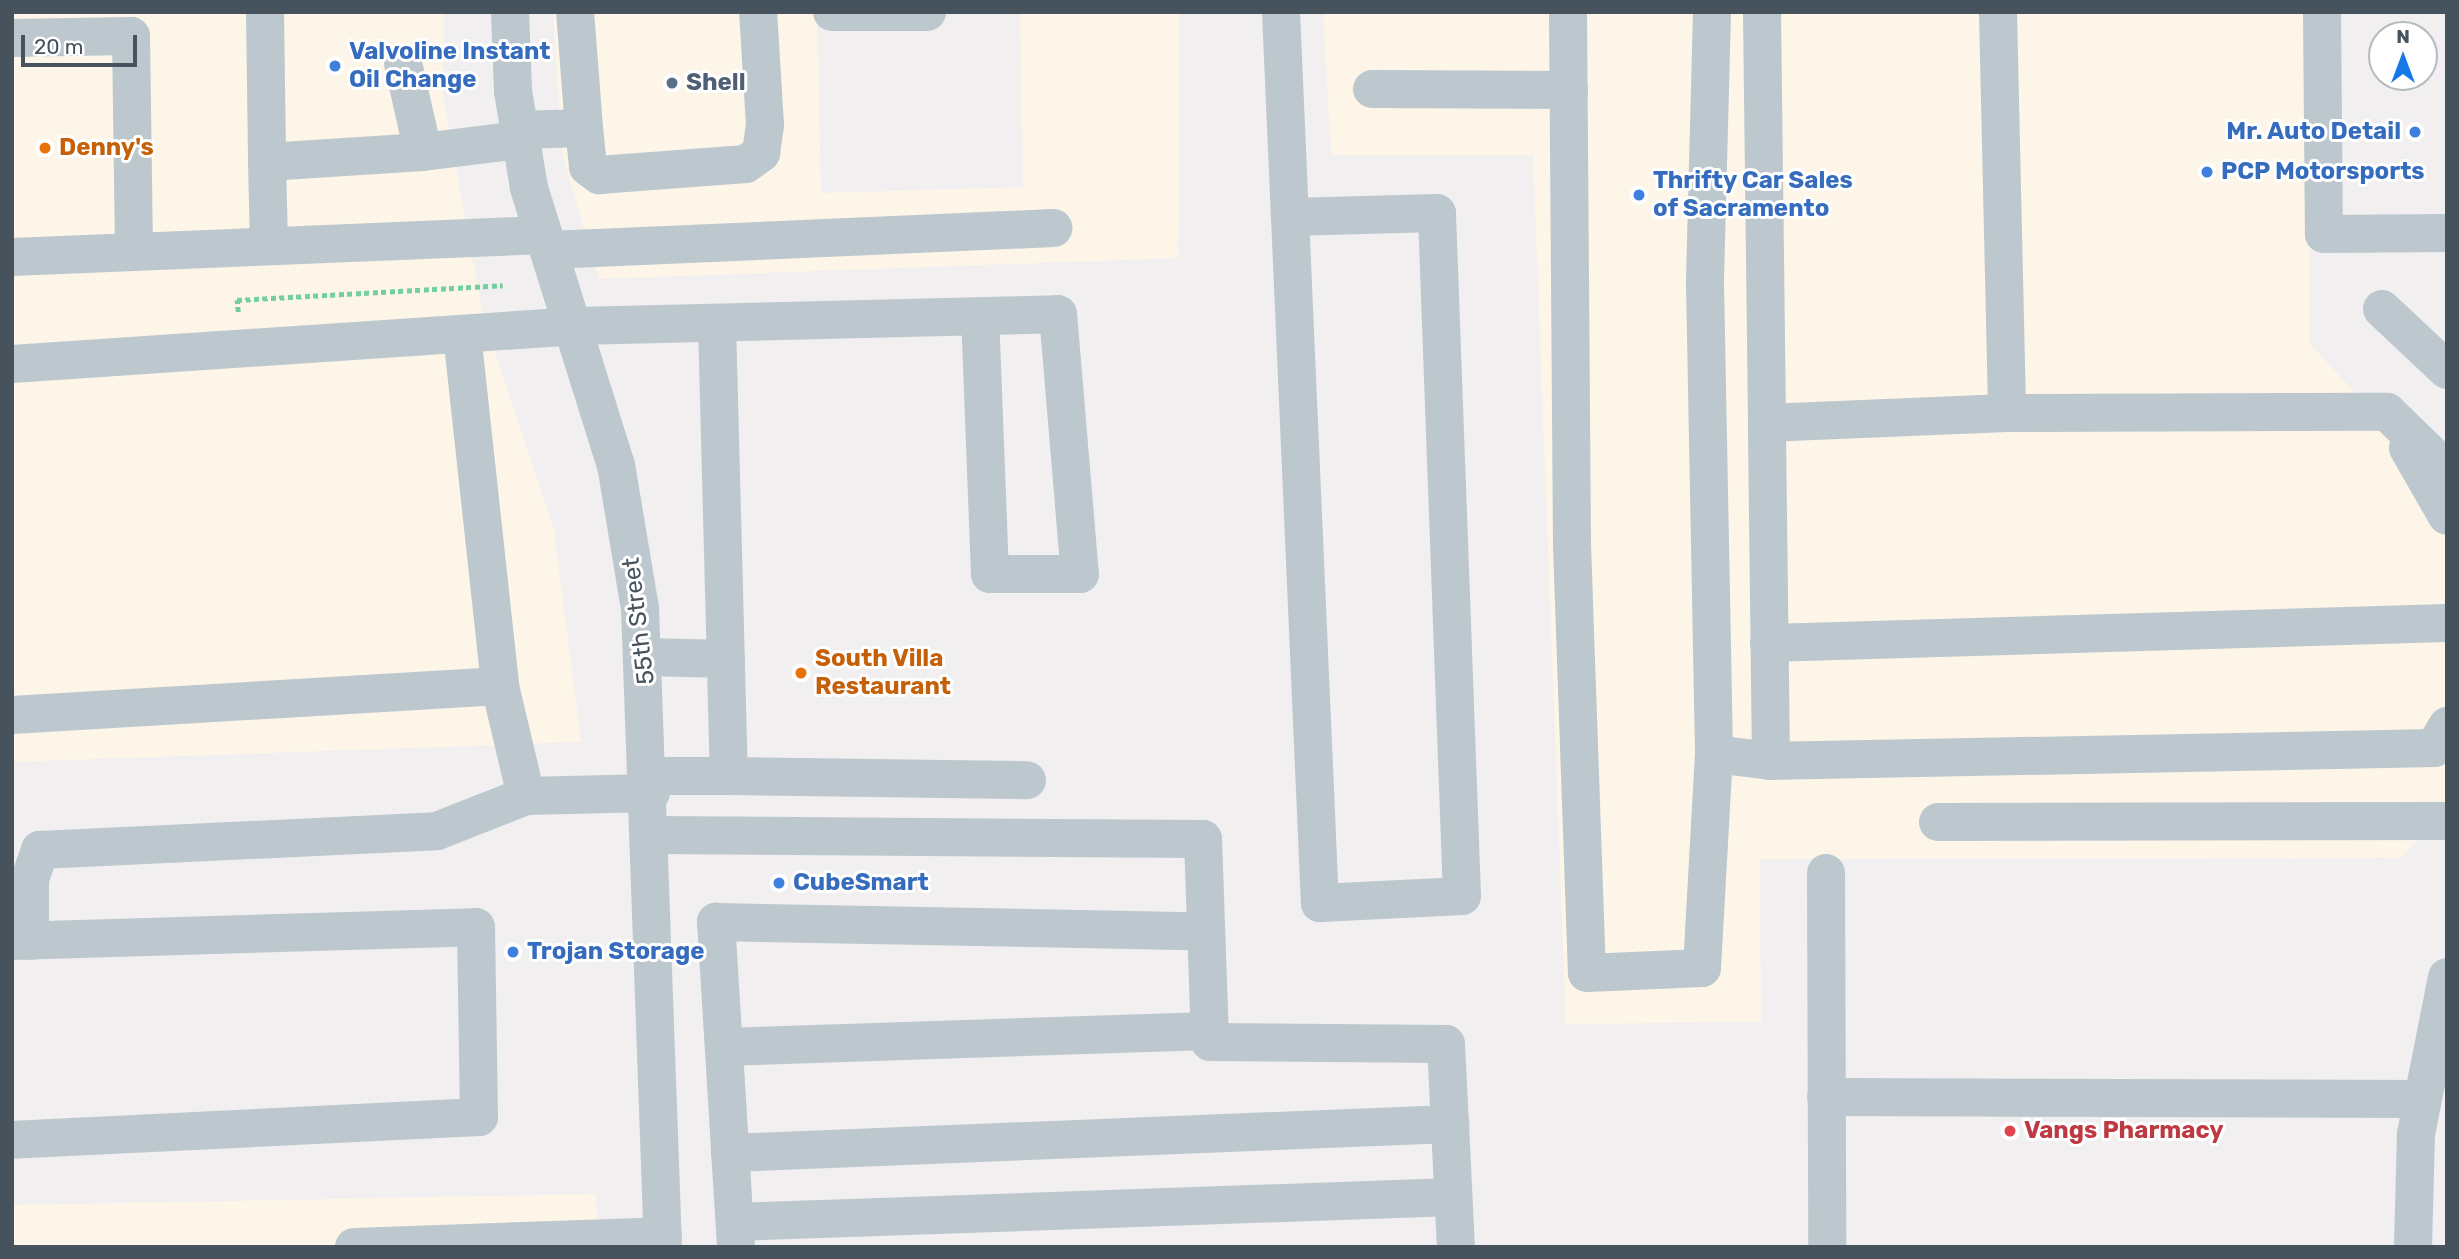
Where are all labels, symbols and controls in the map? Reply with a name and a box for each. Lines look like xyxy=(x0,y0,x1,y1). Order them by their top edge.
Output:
scale bar xyxy=(24,21,140,65)
north arrow xyxy=(2368,21,2438,91)
text: N xyxy=(2396,25,2410,48)
text: 20 m xyxy=(34,34,83,59)
place label: Valvoline Instant Oil Change xyxy=(349,38,551,94)
marker: Valvoline Instant Oil Change xyxy=(327,58,343,74)
place label: Shell xyxy=(686,69,745,97)
marker: Shell xyxy=(664,75,680,91)
place label: Mr. Auto Detail xyxy=(2226,118,2401,146)
marker: Mr. Auto Detail xyxy=(2407,124,2423,140)
place label: Denny's xyxy=(59,134,154,162)
marker: Denny's xyxy=(37,140,53,156)
place label: PCP Motorsports xyxy=(2221,158,2425,186)
marker: PCP Motorsports xyxy=(2199,164,2215,180)
place label: Thrifty Car Sales of Sacramento xyxy=(1653,167,1854,223)
marker: Thrifty Car Sales of Sacramento xyxy=(1631,187,1647,203)
street label: 55th Street xyxy=(617,556,661,686)
place label: South Villa Restaurant xyxy=(815,645,951,701)
marker: South Villa Restaurant xyxy=(793,665,809,681)
place label: CubeSmart xyxy=(793,869,929,897)
marker: CubeSmart xyxy=(771,875,787,891)
place label: Trojan Storage xyxy=(527,938,704,966)
marker: Trojan Storage xyxy=(505,944,521,960)
place label: Vangs Pharmacy xyxy=(2024,1117,2223,1145)
marker: Vangs Pharmacy xyxy=(2002,1123,2018,1139)

